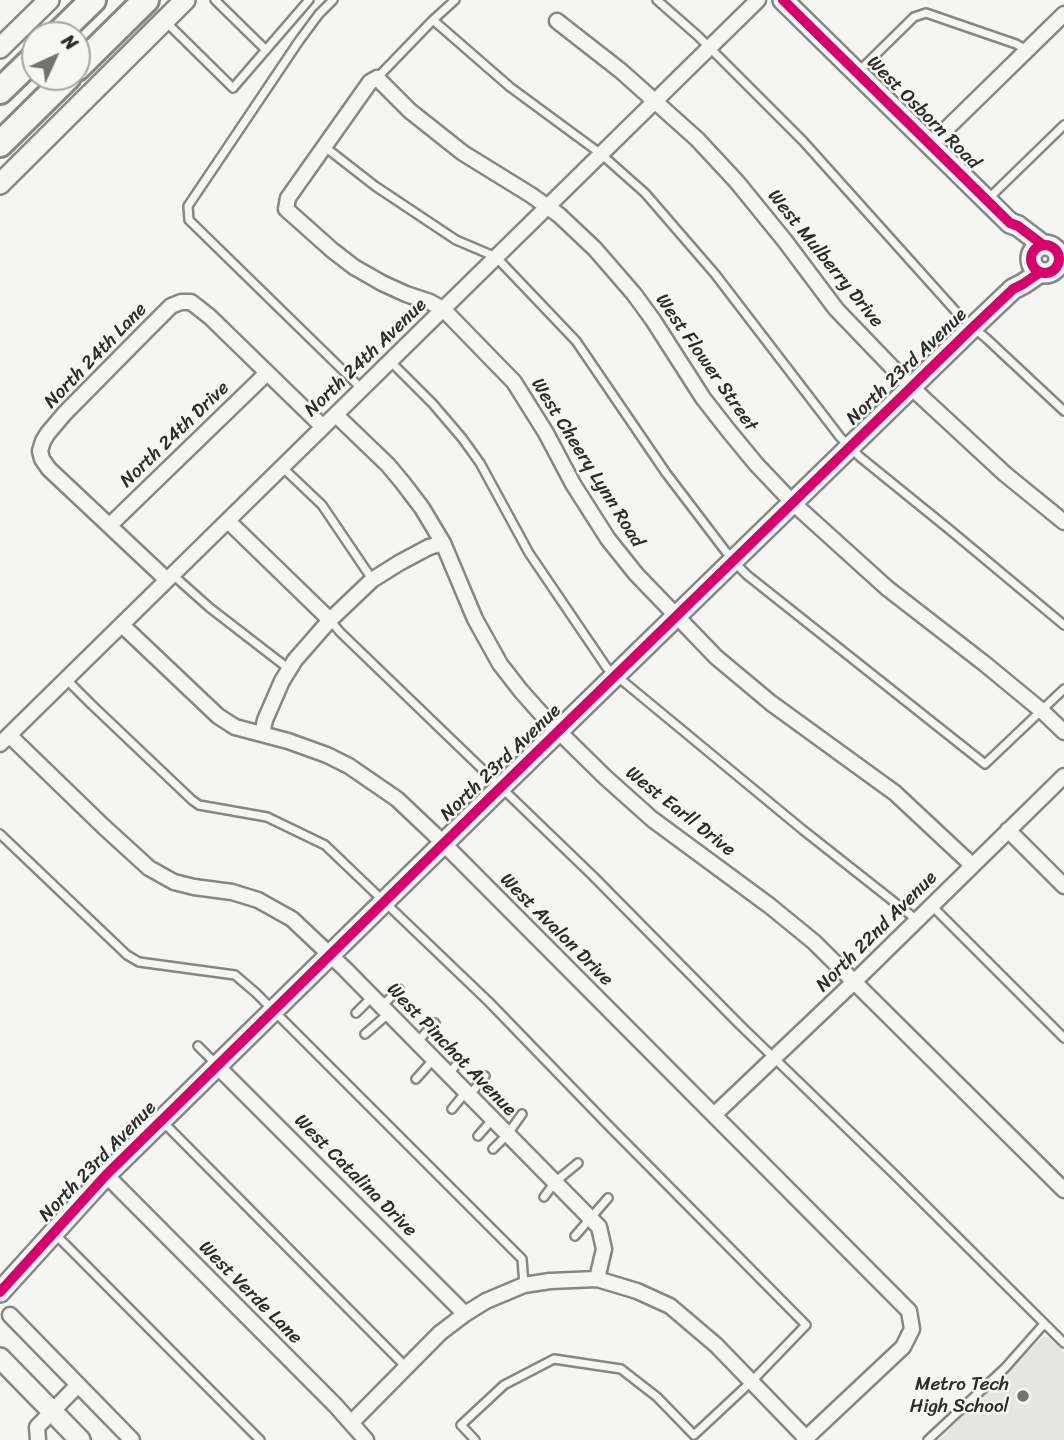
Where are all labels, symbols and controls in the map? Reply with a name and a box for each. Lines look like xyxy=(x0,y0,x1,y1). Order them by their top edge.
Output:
north arrow xyxy=(21,21,91,91)
text: N xyxy=(53,26,86,59)
street label: West Osborn Road xyxy=(862,52,984,174)
street label: West Mulberry Drive xyxy=(762,185,888,333)
street label: West Flower Street xyxy=(650,290,762,436)
street label: North 24th Avenue xyxy=(300,294,432,422)
street label: North 24th Lane xyxy=(40,298,152,414)
street label: North 23rd Avenue xyxy=(842,304,972,430)
street label: West Cheery Lynn Road xyxy=(526,374,648,552)
street label: North 24th Drive xyxy=(116,377,234,493)
street label: North 23rd Avenue xyxy=(436,700,566,826)
street label: West Earll Drive xyxy=(621,762,739,862)
street label: North 22nd Avenue xyxy=(812,867,942,997)
street label: West Avalon Drive xyxy=(495,869,617,991)
street label: West Pinchot Avenue xyxy=(382,979,520,1121)
street label: North 23rd Avenue xyxy=(35,1097,161,1227)
street label: West Catalina Drive xyxy=(289,1110,421,1242)
street label: West Verde Lane xyxy=(194,1237,306,1349)
place label: Metro Tech High School xyxy=(910,1374,1009,1418)
marker: Metro Tech High School xyxy=(1015,1388,1031,1404)

